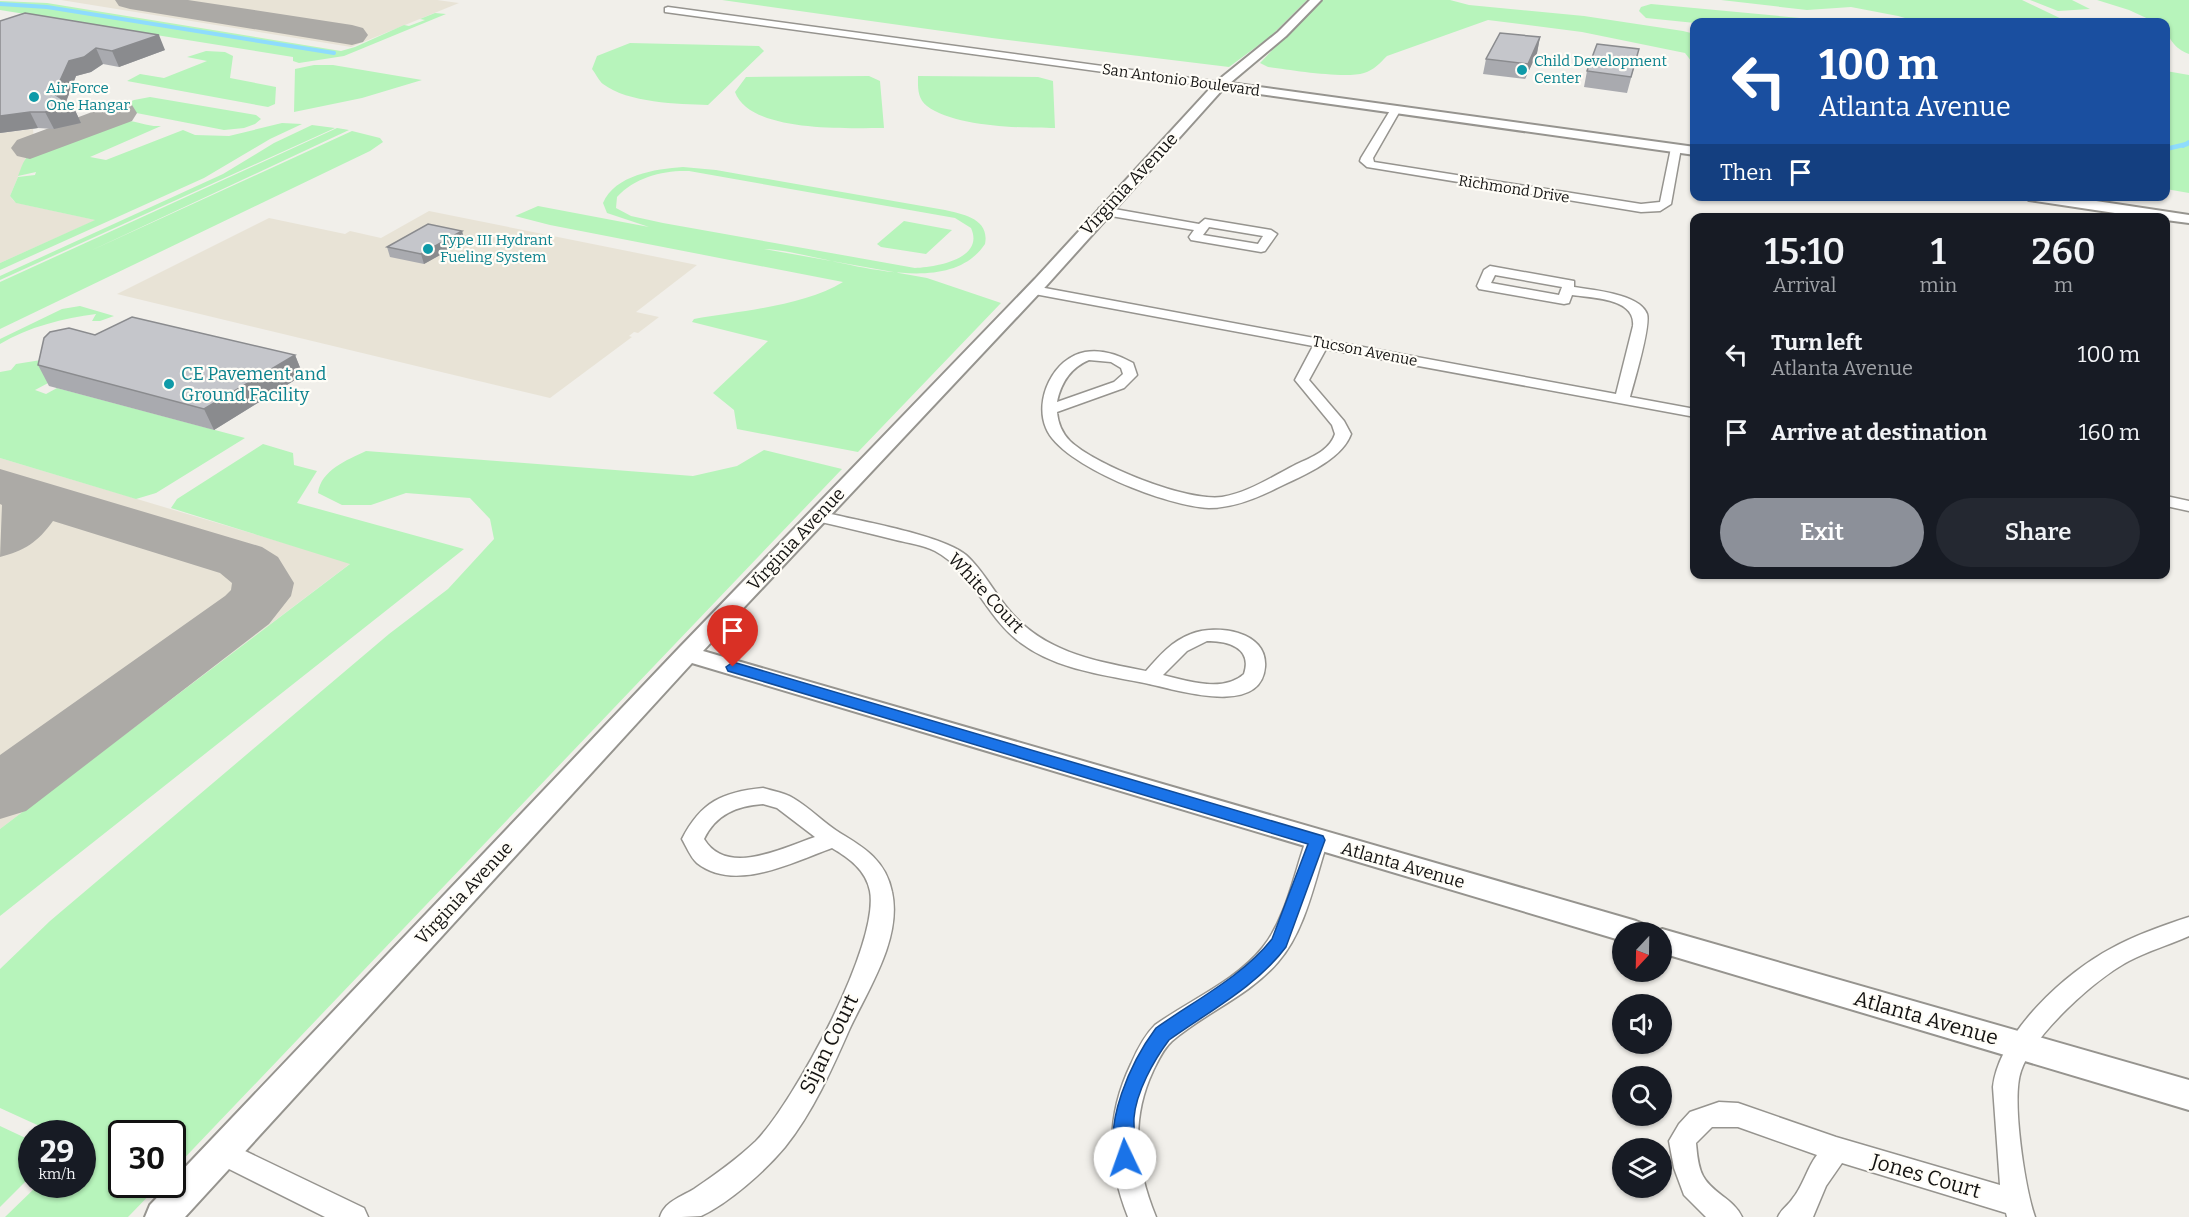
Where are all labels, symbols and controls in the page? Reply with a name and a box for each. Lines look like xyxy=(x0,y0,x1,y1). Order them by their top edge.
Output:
text: 100 m xyxy=(1819,40,1938,90)
icon: left xyxy=(1720,42,1798,120)
place label: Child Development Center xyxy=(1534,52,1668,87)
street label: San Antonio Boulevard xyxy=(1101,60,1261,100)
marker: Child Development Center xyxy=(1515,63,1529,77)
place label: Air Force One Hangar xyxy=(46,79,130,114)
marker: Air Force One Hangar xyxy=(27,90,41,104)
text: Atlanta Avenue xyxy=(1819,91,2011,123)
street label: Virginia Avenue xyxy=(1076,128,1182,240)
icon: arrive xyxy=(1784,156,1817,189)
text: Then xyxy=(1720,159,1772,186)
street label: Richmond Drive xyxy=(1457,171,1571,207)
text: 15:10 xyxy=(1764,230,1845,274)
text: 1 xyxy=(1931,230,1946,274)
text: 260 xyxy=(2031,230,2096,274)
place label: Type III Hydrant Fueling System xyxy=(440,231,553,266)
marker: Type III Hydrant Fueling System xyxy=(421,242,435,256)
text: Arrival xyxy=(1773,273,1836,297)
text: min xyxy=(1920,273,1957,297)
text: m xyxy=(2054,273,2073,297)
text: Turn left xyxy=(1771,329,1863,356)
street label: Tucson Avenue xyxy=(1311,332,1419,370)
icon: left xyxy=(1720,338,1753,371)
text: 100 m xyxy=(2077,341,2140,368)
text: Atlanta Avenue xyxy=(1771,356,1913,380)
place label: CE Pavement and Ground Facility xyxy=(181,363,327,406)
marker: CE Pavement and Ground Facility xyxy=(162,377,176,391)
icon: arrive xyxy=(1720,416,1753,449)
text: Arrive at destination xyxy=(1771,419,1987,446)
text: 160 m xyxy=(2079,419,2140,446)
street label: Virginia Avenue xyxy=(743,483,849,595)
button: Exit xyxy=(1720,498,1924,567)
button: Share xyxy=(1936,498,2140,567)
street label: White Court xyxy=(943,548,1029,638)
pin xyxy=(707,605,758,667)
icon: arrive xyxy=(716,614,749,647)
street label: Virginia Avenue xyxy=(411,837,517,949)
street label: Atlanta Avenue xyxy=(1339,837,1467,893)
north arrow xyxy=(1612,922,1672,982)
map controls xyxy=(1612,922,1672,1198)
street label: Atlanta Avenue xyxy=(1851,985,2001,1051)
street label: Sijan Court xyxy=(794,989,865,1098)
button: sound xyxy=(1612,994,1672,1054)
button: search xyxy=(1612,1066,1672,1126)
speed limit sign: 30 xyxy=(108,1120,186,1198)
position arrow xyxy=(1093,1126,1157,1190)
text: 29 xyxy=(40,1134,74,1170)
button: layers xyxy=(1612,1138,1672,1198)
street label: Jones Court xyxy=(1867,1148,1984,1204)
text: km/h xyxy=(38,1165,76,1183)

